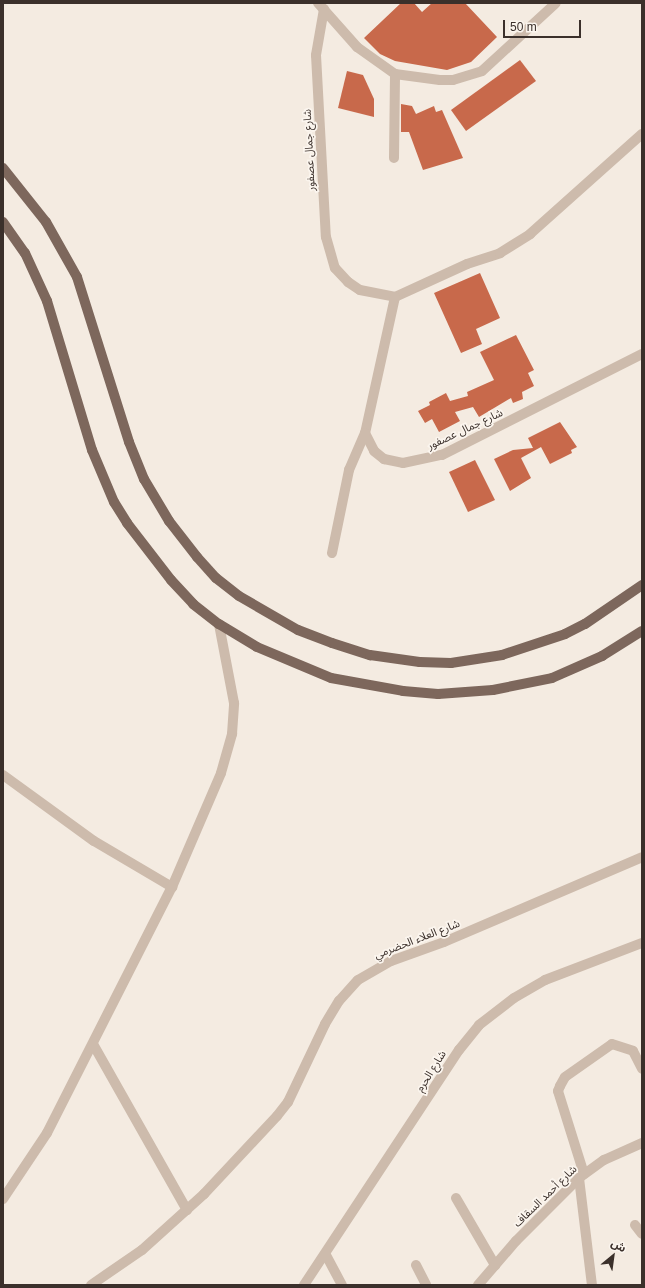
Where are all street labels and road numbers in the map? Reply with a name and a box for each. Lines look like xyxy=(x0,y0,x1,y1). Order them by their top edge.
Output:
street label: شارع جمال عصفور xyxy=(300,109,318,191)
street label: شارع جمال عصفور xyxy=(425,406,505,452)
street label: شارع العلاء الحضرمي xyxy=(372,917,462,961)
street label: شارع الحرم xyxy=(413,1048,449,1094)
street label: شارع أحمد السقاف xyxy=(511,1162,579,1230)

